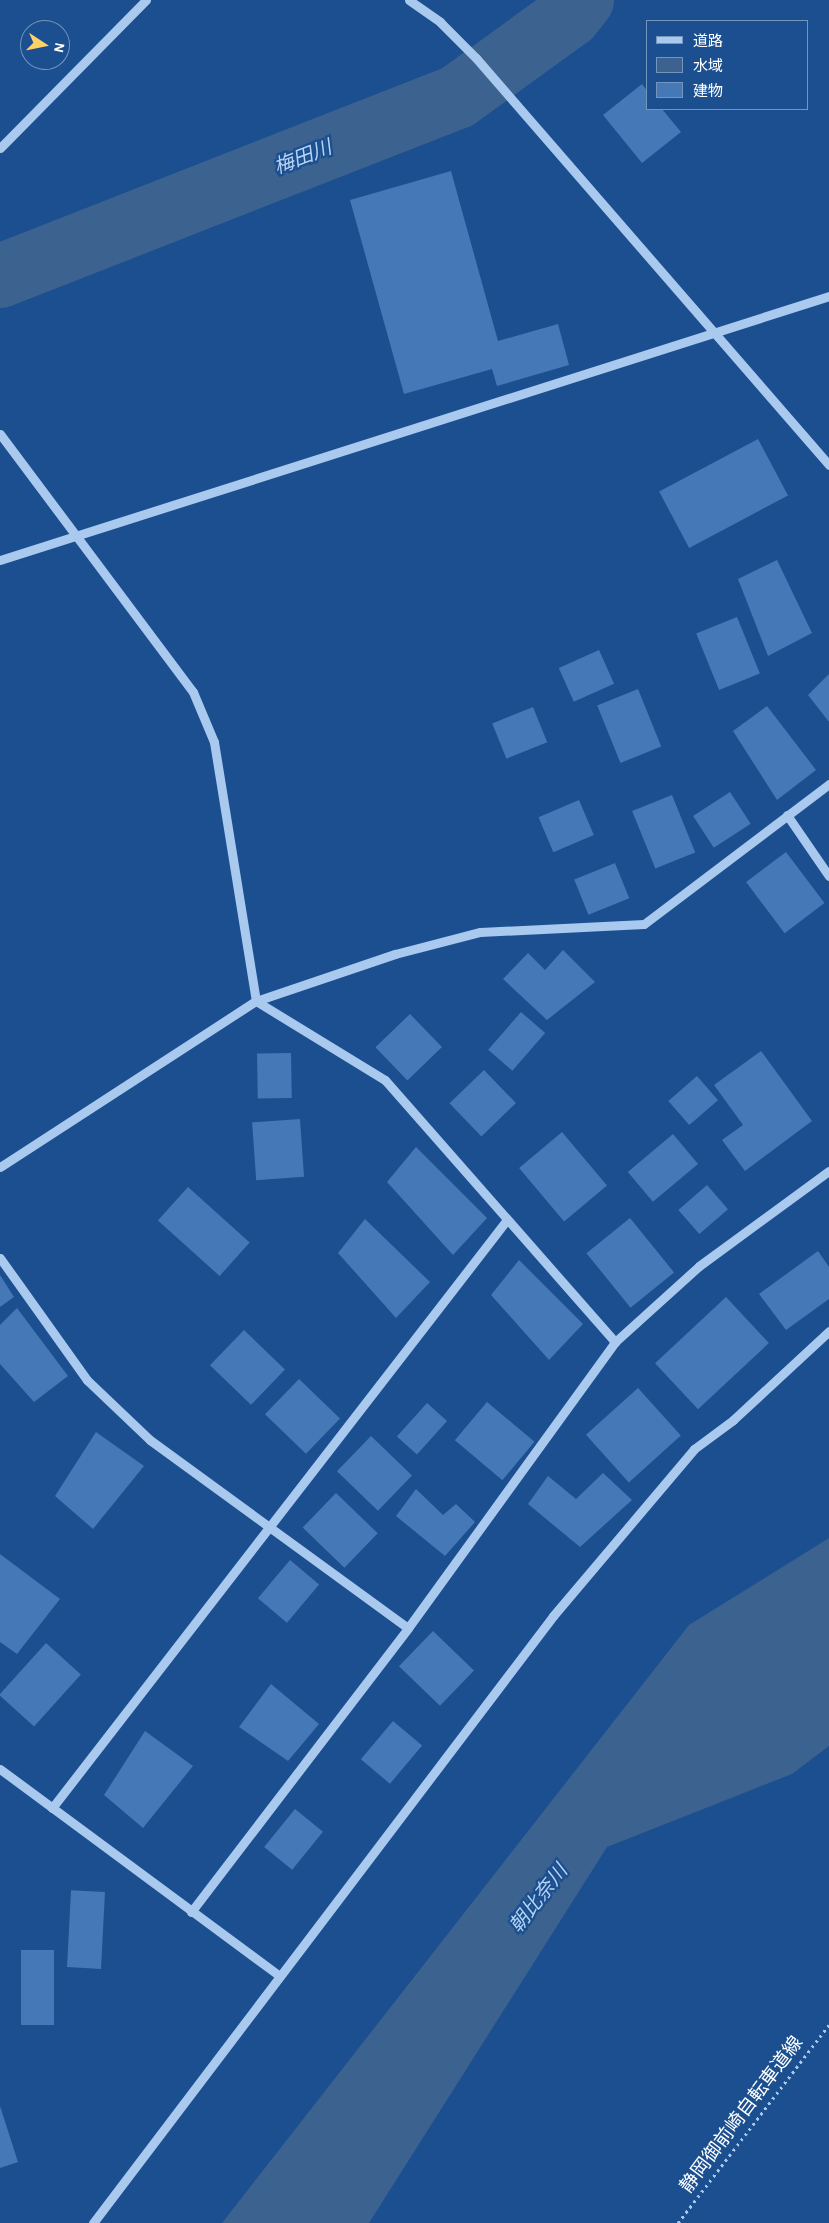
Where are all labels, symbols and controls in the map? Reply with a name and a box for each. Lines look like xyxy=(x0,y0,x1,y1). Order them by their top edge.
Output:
north arrow xyxy=(20,20,70,70)
legend xyxy=(646,20,809,110)
text: 道路 xyxy=(693,34,723,49)
text: N xyxy=(51,42,67,54)
text: 水域 xyxy=(693,59,723,74)
text: 建物 xyxy=(693,84,723,99)
water label: 梅田川 xyxy=(271,136,335,180)
water label: 朝比奈川 xyxy=(505,1860,573,1938)
street label: 静岡御前崎自転車道線 xyxy=(676,2032,808,2198)

